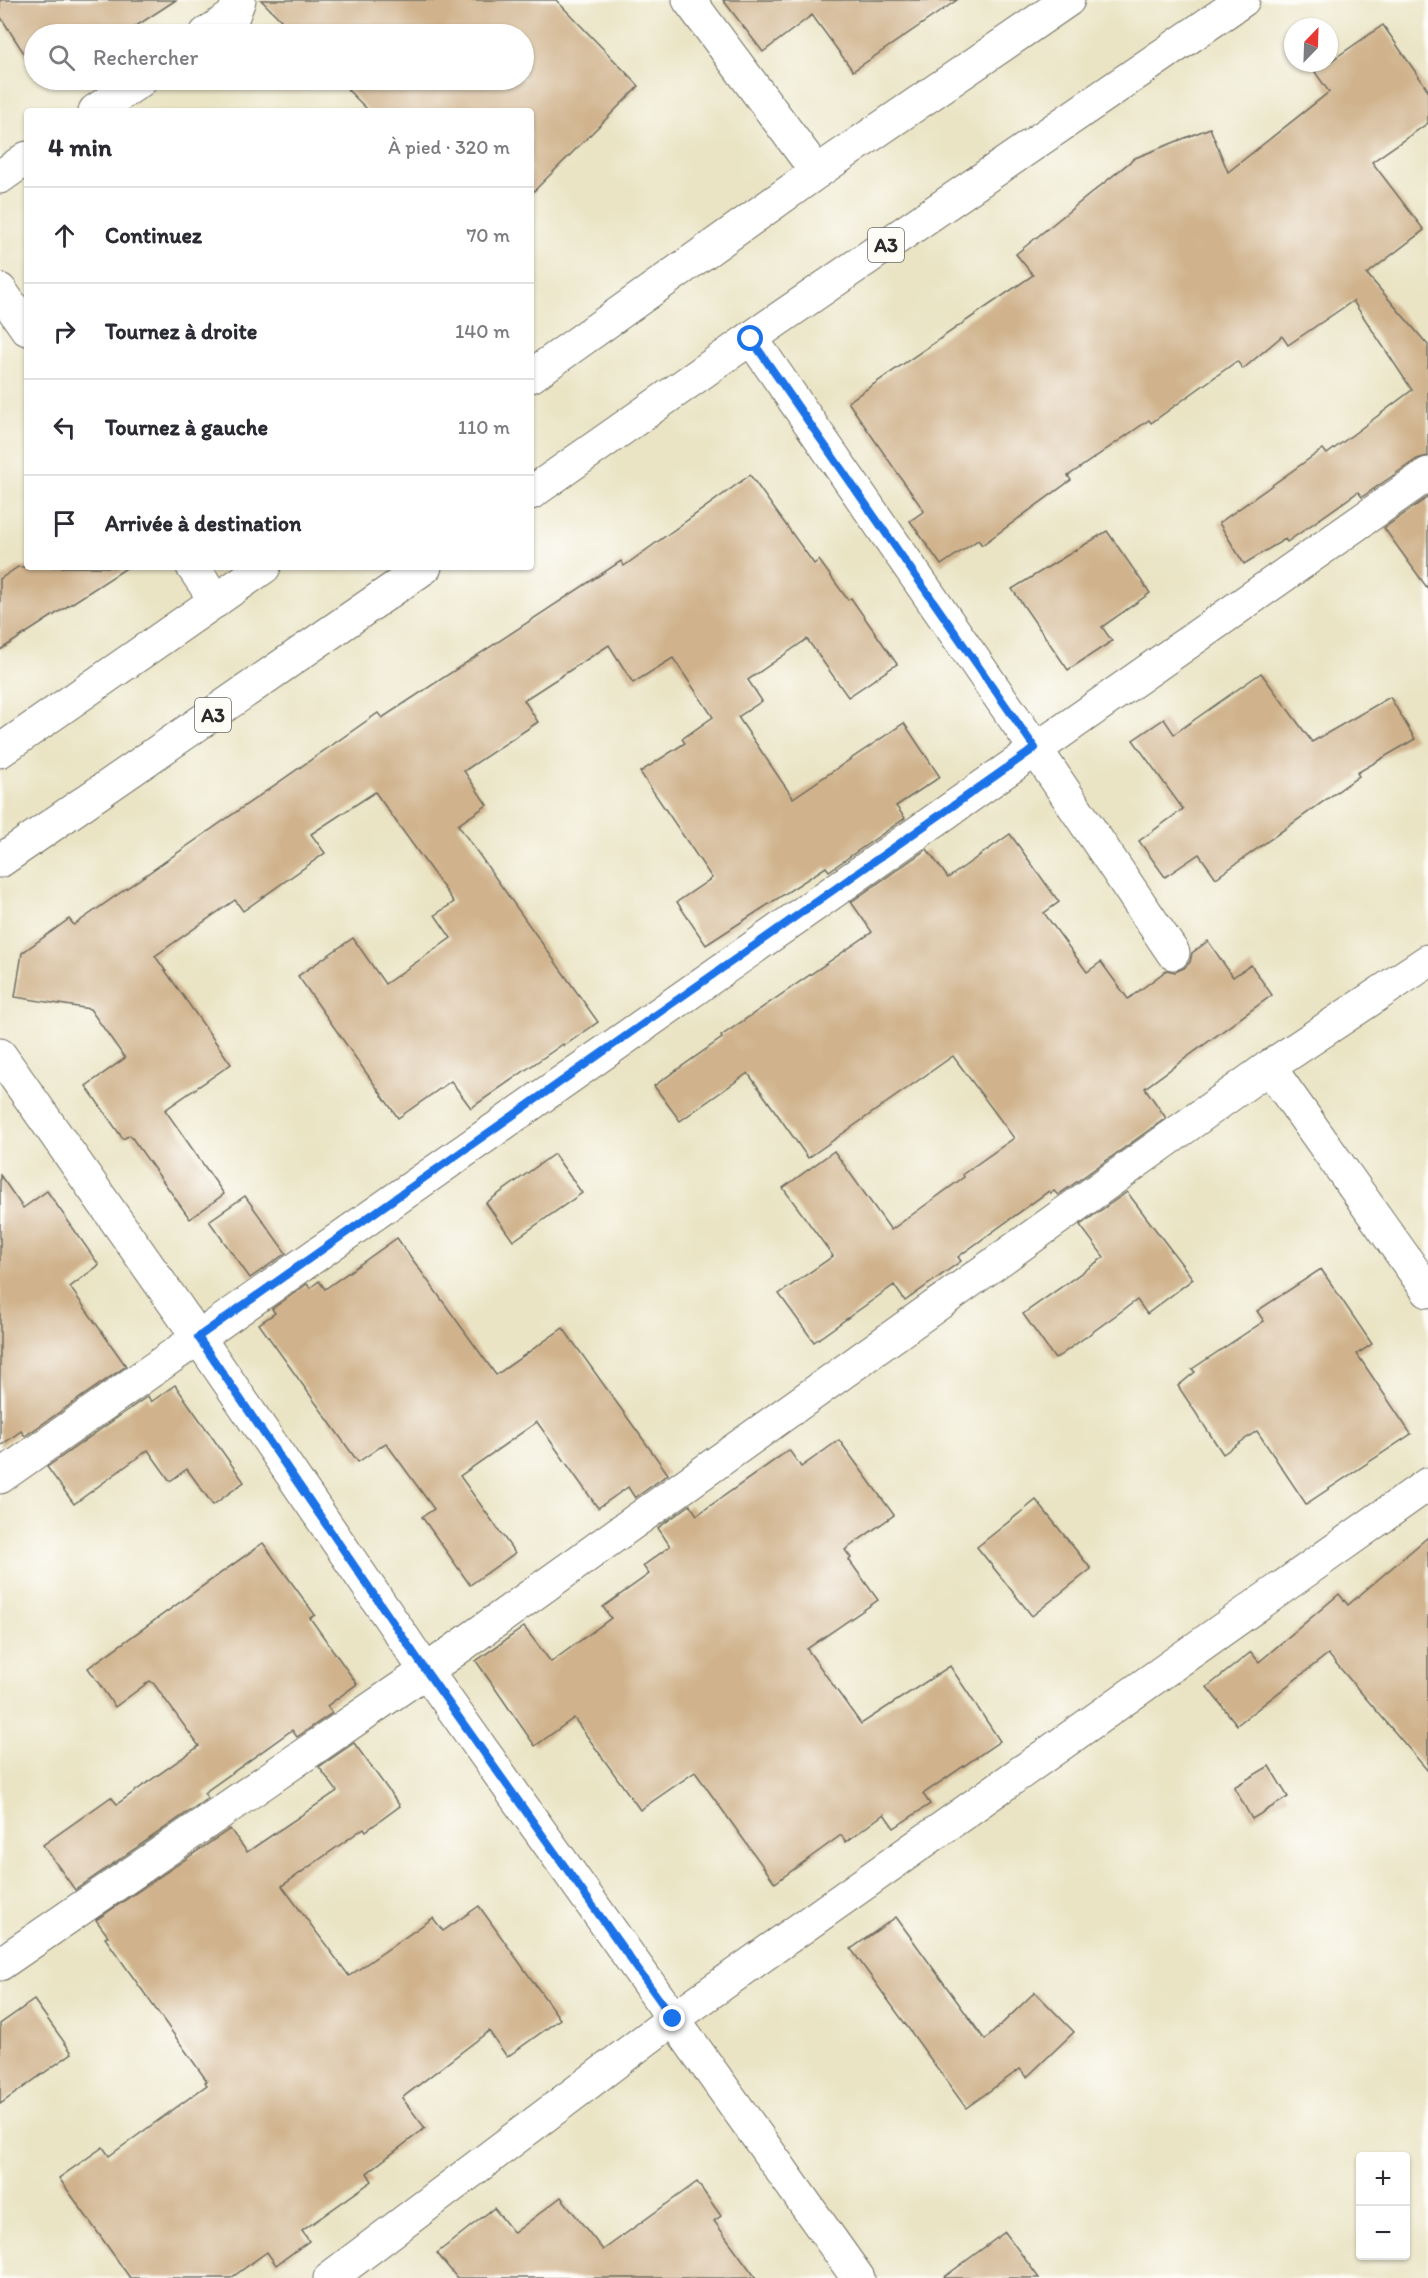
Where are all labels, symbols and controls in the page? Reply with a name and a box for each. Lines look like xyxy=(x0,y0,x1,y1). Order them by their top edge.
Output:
north arrow xyxy=(1284,18,1338,72)
search box xyxy=(24,24,534,90)
icon: search xyxy=(45,41,78,74)
text: Rechercher xyxy=(93,44,198,71)
text: 4 min xyxy=(48,131,112,163)
text: À pied · 320 m xyxy=(388,135,510,159)
icon: ahead xyxy=(48,219,81,252)
text: Continuez xyxy=(105,222,202,249)
text: 70 m xyxy=(466,223,510,247)
road number: A3 xyxy=(868,228,904,262)
icon: right xyxy=(48,315,81,348)
text: Tournez à droite xyxy=(105,318,257,345)
text: 140 m xyxy=(455,319,510,343)
route start xyxy=(737,325,763,351)
icon: left xyxy=(48,411,81,444)
text: Tournez à gauche xyxy=(105,414,268,441)
text: 110 m xyxy=(458,415,510,439)
icon: arrive xyxy=(48,507,81,540)
text: Arrivée à destination xyxy=(105,510,301,537)
road number: A3 xyxy=(195,698,231,732)
route end xyxy=(659,2005,685,2031)
map controls xyxy=(1356,2152,1410,2260)
button: + xyxy=(1356,2152,1410,2206)
button: − xyxy=(1356,2206,1410,2260)

